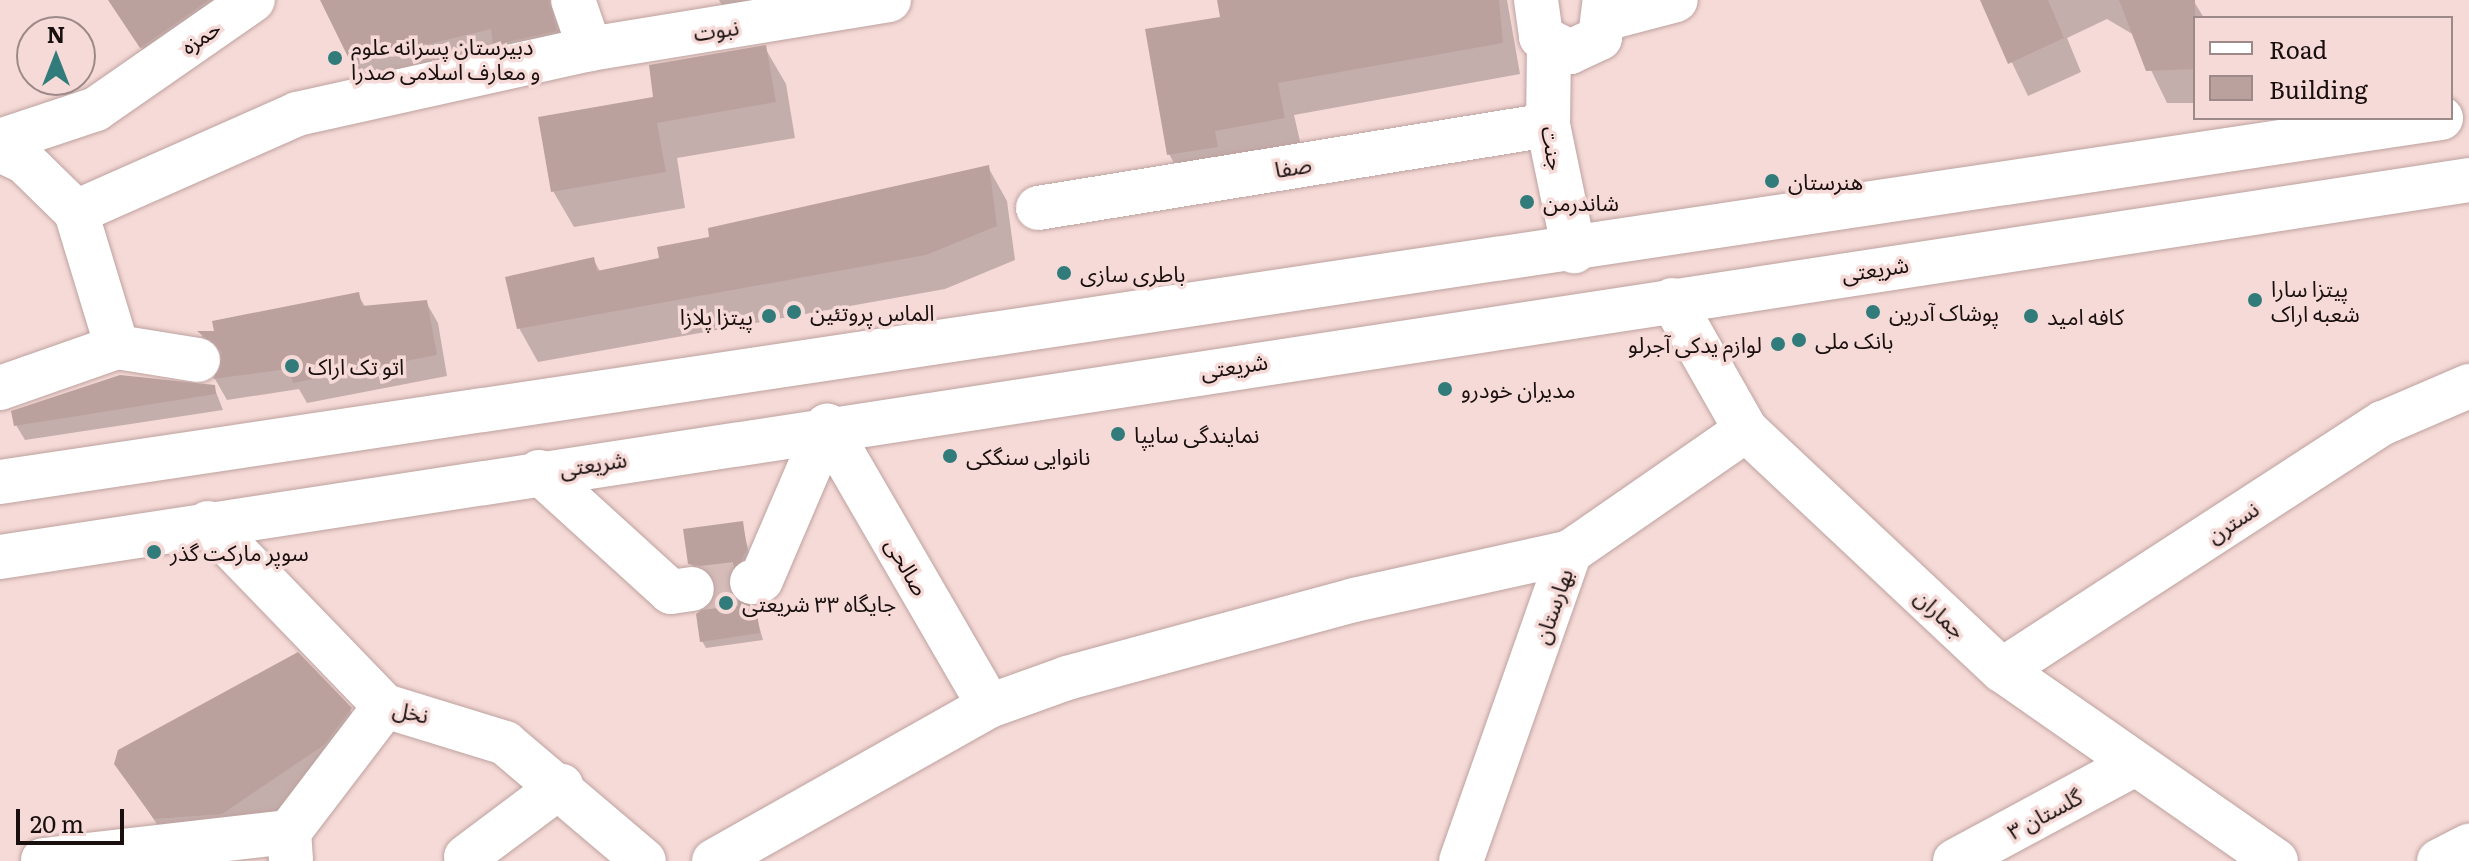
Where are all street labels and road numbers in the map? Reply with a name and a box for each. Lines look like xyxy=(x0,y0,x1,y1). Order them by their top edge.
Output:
street label: نبوت xyxy=(691,12,741,46)
street label: حمزه xyxy=(175,13,225,59)
street label: جنت xyxy=(1537,124,1571,172)
street label: صفا xyxy=(1273,150,1313,182)
street label: شریعتی xyxy=(1839,250,1911,286)
street label: شریعتی xyxy=(1198,347,1270,383)
street label: شریعتی xyxy=(557,445,629,481)
street label: نسترن xyxy=(2201,495,2263,547)
street label: صالحی xyxy=(881,532,935,600)
street label: بهارستان xyxy=(1527,565,1577,647)
street label: جماران xyxy=(1910,583,1972,643)
street label: نخل xyxy=(391,694,431,728)
street label: گلستان ۳ xyxy=(2002,782,2086,844)

